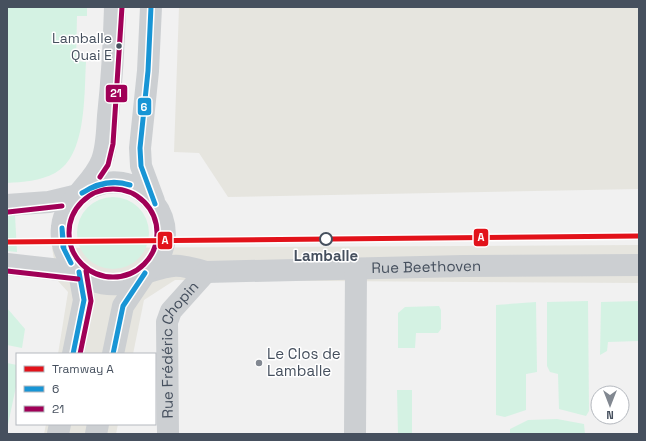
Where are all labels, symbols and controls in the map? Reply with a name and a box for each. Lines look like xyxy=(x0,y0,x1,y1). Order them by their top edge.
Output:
place label: Lamballe Quai E xyxy=(52,29,112,64)
marker: Lamballe Quai E xyxy=(114,41,124,51)
line badge: 21 xyxy=(105,84,128,103)
text: 21 xyxy=(110,86,122,100)
line badge: 6 xyxy=(137,97,152,116)
text: 6 xyxy=(141,100,148,114)
line badge: A xyxy=(473,228,489,247)
text: A xyxy=(478,230,485,244)
line badge: A xyxy=(157,231,173,250)
marker: Lamballe xyxy=(319,232,333,246)
text: A xyxy=(162,233,169,247)
place label: Lamballe xyxy=(294,246,359,265)
street label: Rue Beethoven xyxy=(371,256,481,277)
street label: Rue Frédéric Chopin xyxy=(157,277,202,419)
place label: Le Clos de Lamballe xyxy=(267,344,341,380)
legend xyxy=(16,353,156,425)
marker: Le Clos de Lamballe xyxy=(254,358,264,368)
text: Tramway A xyxy=(52,361,114,377)
text: 6 xyxy=(52,381,59,397)
north arrow xyxy=(590,385,630,425)
text: 21 xyxy=(52,401,64,417)
text: N xyxy=(606,408,614,422)

